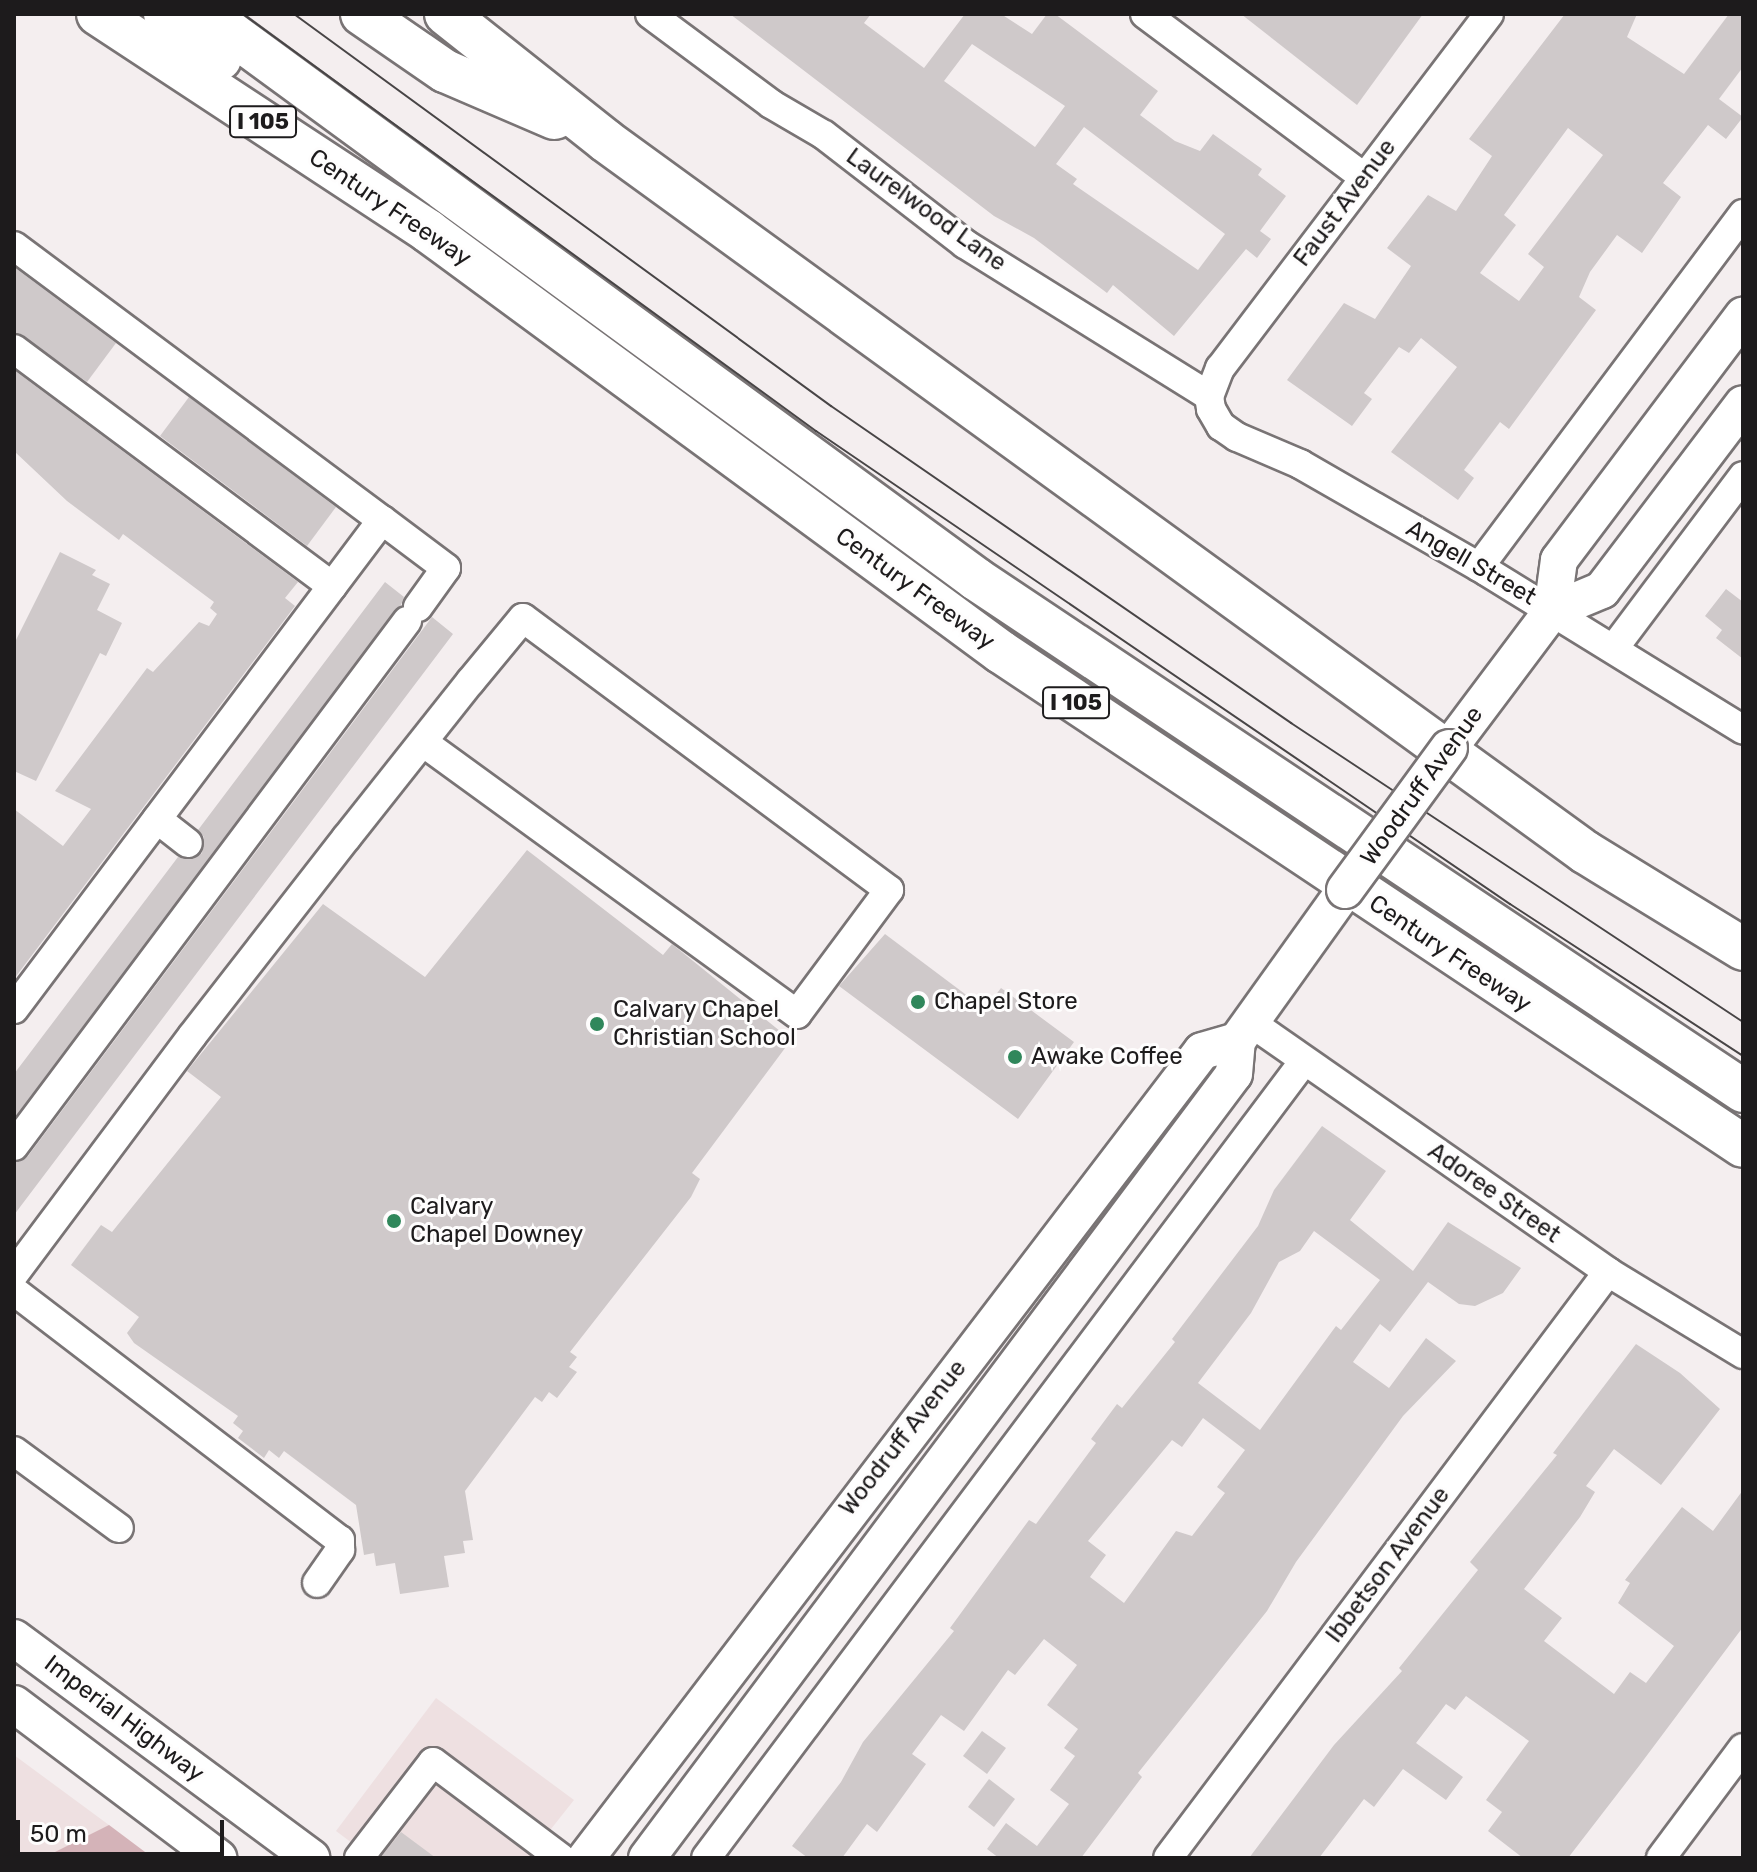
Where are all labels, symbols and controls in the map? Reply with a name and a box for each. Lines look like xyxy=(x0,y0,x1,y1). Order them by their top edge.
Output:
road number: I 105 xyxy=(229,104,297,140)
street label: Faust Avenue xyxy=(1288,133,1402,273)
street label: Laurelwood Lane xyxy=(840,142,1012,278)
street label: Century Freeway xyxy=(303,143,477,273)
street label: Angell Street xyxy=(1401,514,1541,612)
street label: Century Freeway xyxy=(830,521,1000,657)
road number: I 105 xyxy=(1042,685,1110,721)
street label: Woodruff Avenue xyxy=(1354,700,1490,872)
street label: Century Freeway xyxy=(1363,889,1537,1019)
place label: Chapel Store xyxy=(934,988,1078,1016)
marker: Chapel Store xyxy=(909,993,927,1011)
place label: Calvary Chapel Christian School xyxy=(613,996,796,1052)
marker: Calvary Chapel Christian School xyxy=(588,1015,606,1033)
place label: Awake Coffee xyxy=(1031,1043,1183,1071)
marker: Awake Coffee xyxy=(1006,1048,1024,1066)
street label: Adoree Street xyxy=(1422,1137,1566,1249)
place label: Calvary Chapel Downey xyxy=(410,1193,583,1249)
marker: Calvary Chapel Downey xyxy=(385,1212,403,1230)
street label: Woodruff Avenue xyxy=(833,1354,973,1522)
street label: Ibbetson Avenue xyxy=(1320,1481,1456,1649)
street label: Imperial Highway xyxy=(39,1650,209,1788)
scale bar xyxy=(20,1804,228,1854)
text: 50 m xyxy=(30,1820,87,1848)

